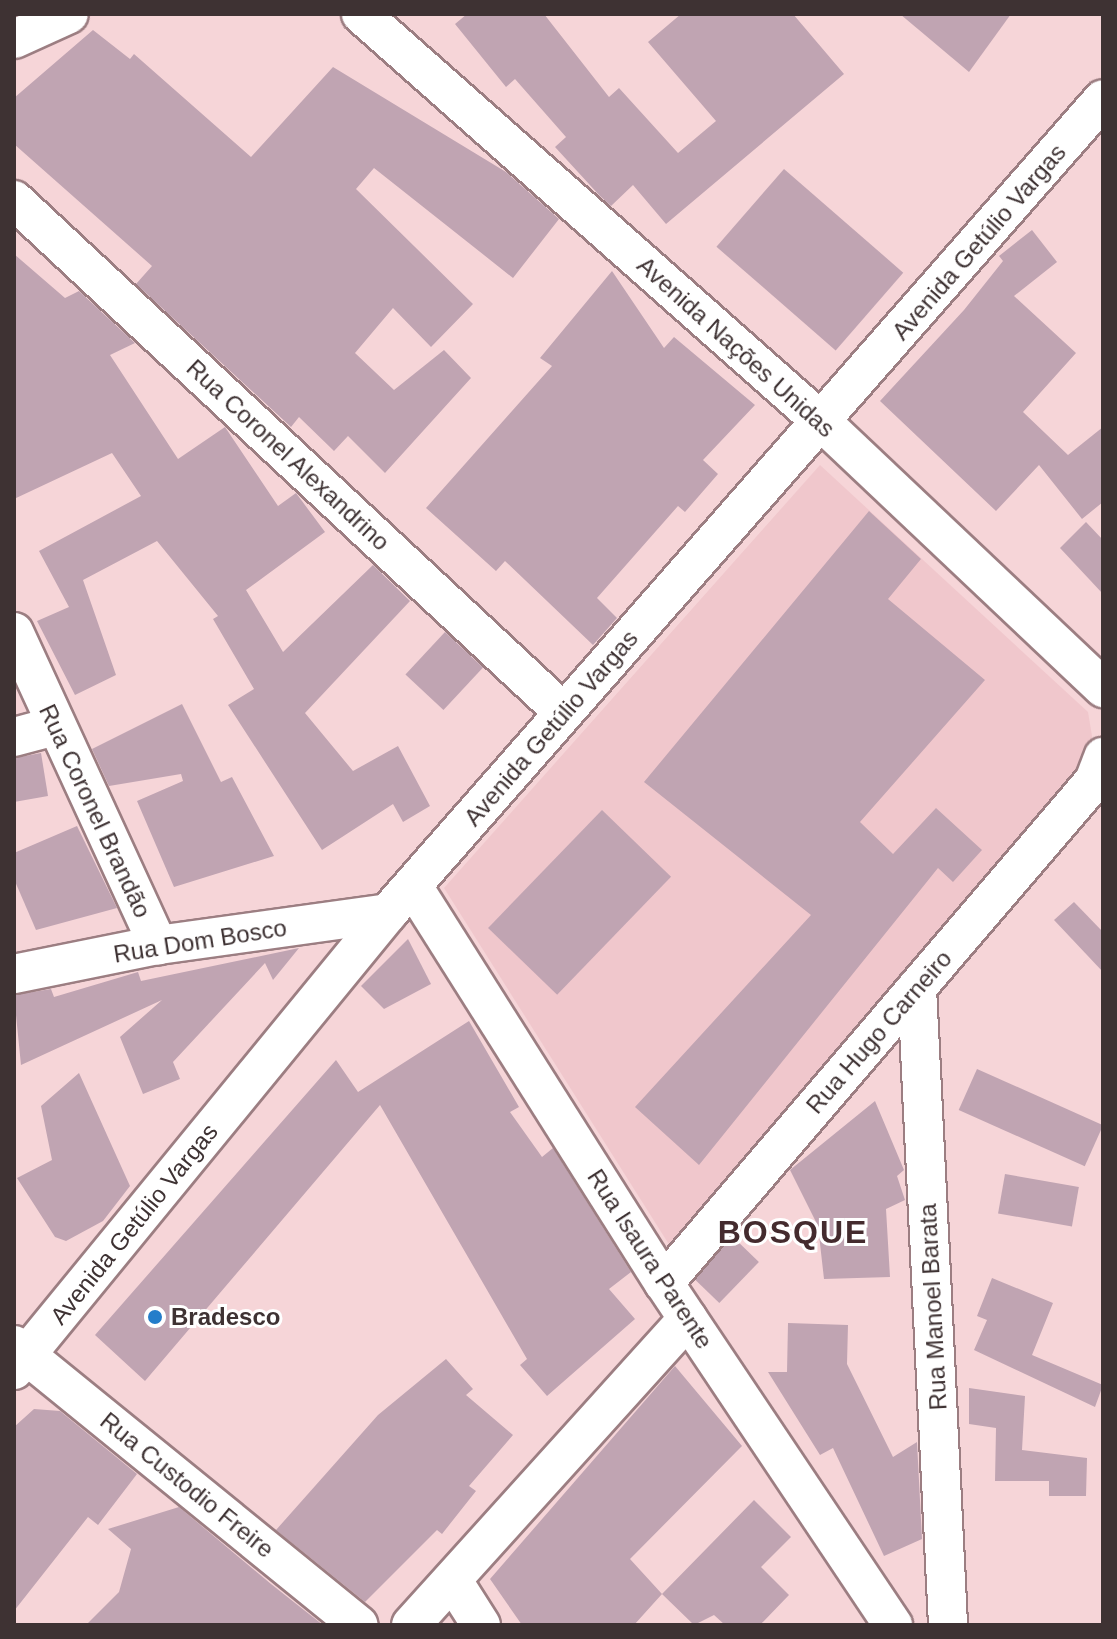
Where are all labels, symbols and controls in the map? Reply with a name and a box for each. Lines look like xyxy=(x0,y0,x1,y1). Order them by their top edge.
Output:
street label: Avenida Getúlio Vargas xyxy=(886,138,1072,346)
street label: Avenida Nações Unidas xyxy=(631,251,841,443)
street label: Rua Coronel Alexandrino xyxy=(180,353,396,557)
street label: Avenida Getúlio Vargas xyxy=(458,624,644,832)
street label: Rua Coronel Brandão xyxy=(33,700,157,922)
street label: Rua Dom Bosco xyxy=(111,913,289,969)
street label: Rua Hugo Carneiro xyxy=(800,945,958,1119)
street label: Avenida Getúlio Vargas xyxy=(44,1118,224,1330)
street label: Rua Isaura Parente xyxy=(581,1164,719,1354)
street label: Rua Manoel Barata xyxy=(913,1203,953,1411)
district label: BOSQUE xyxy=(718,1213,868,1251)
place label: Bradesco xyxy=(171,1303,280,1331)
marker: Bradesco xyxy=(146,1308,164,1326)
street label: Rua Custodio Freire xyxy=(94,1406,280,1564)

